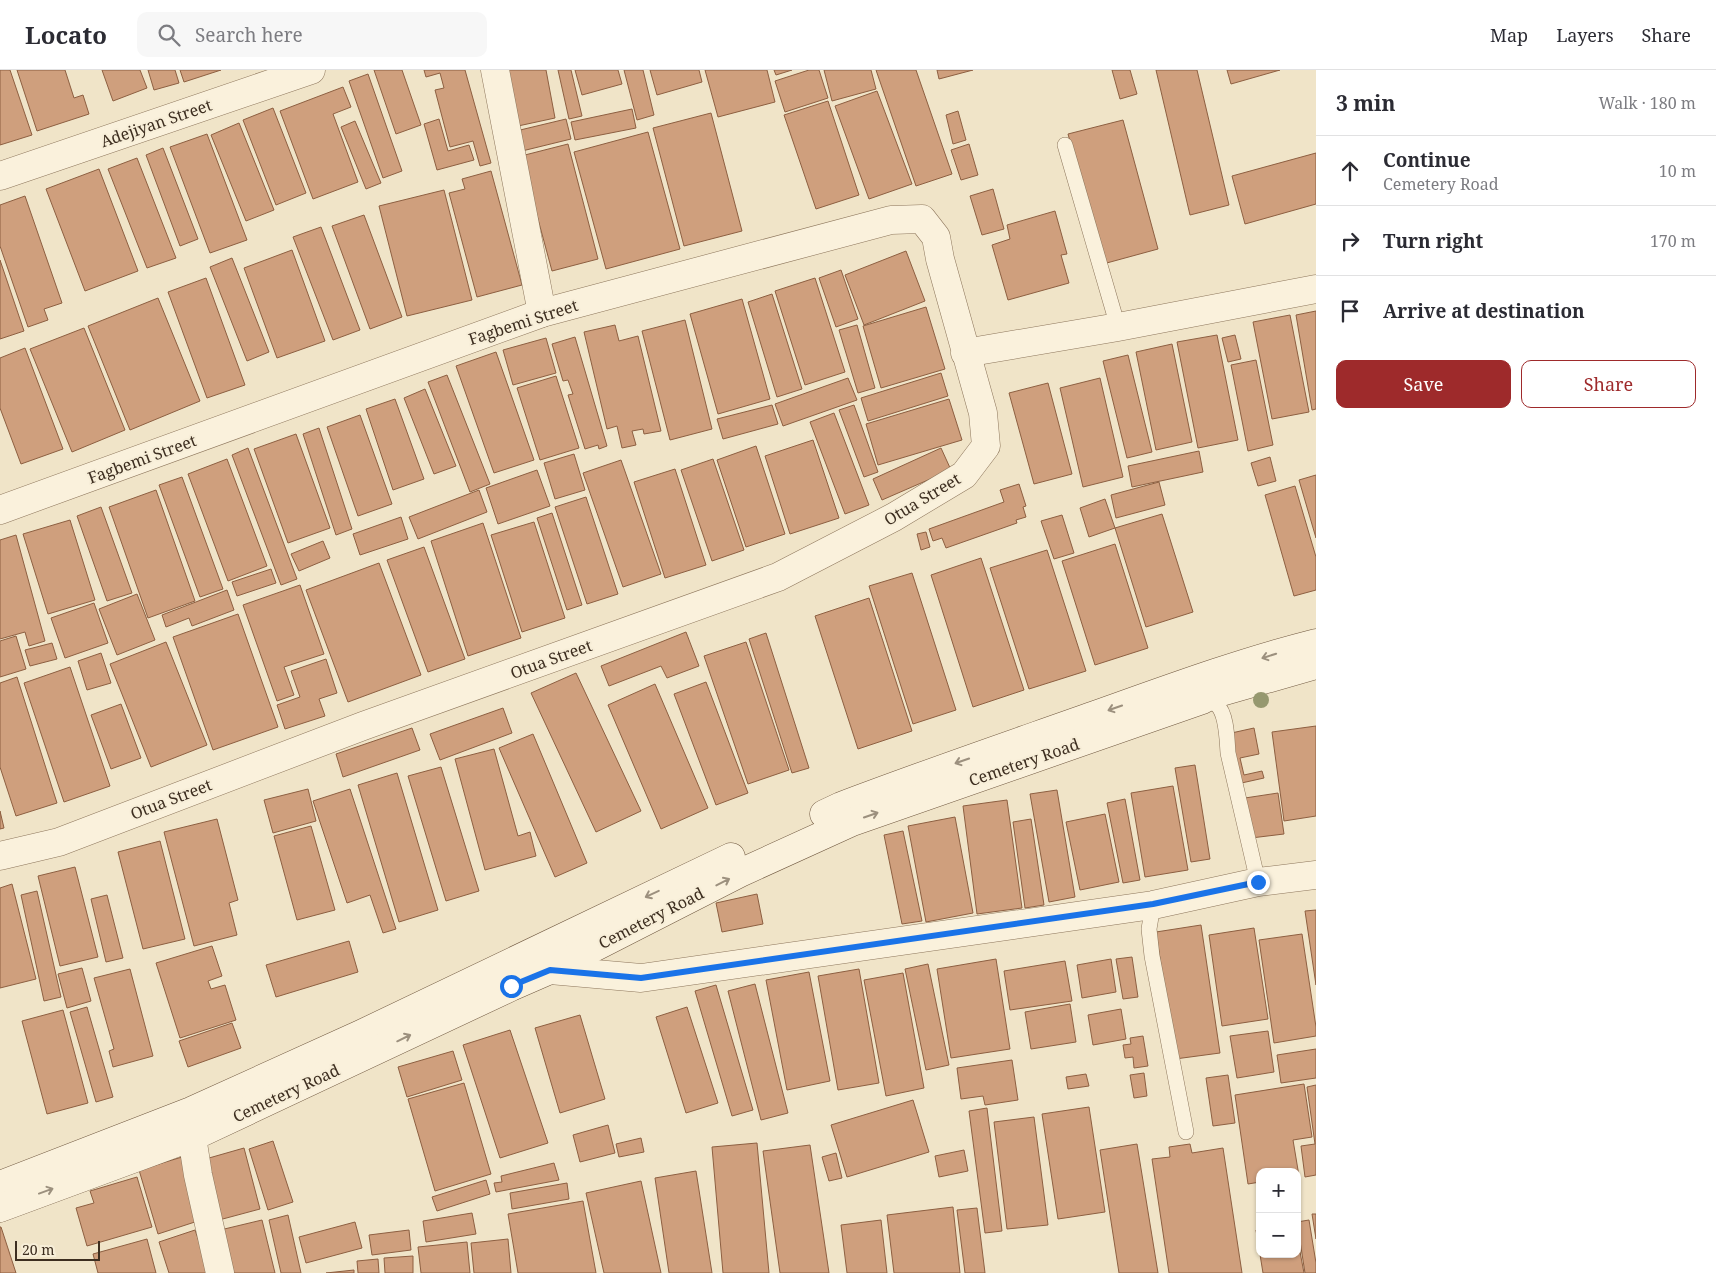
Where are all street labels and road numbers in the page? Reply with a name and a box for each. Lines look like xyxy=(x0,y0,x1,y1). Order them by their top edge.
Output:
street label: Adejiyan Street xyxy=(97,94,215,152)
street label: Fagbemi Street xyxy=(465,294,581,350)
street label: Fagbemi Street xyxy=(85,429,200,489)
street label: Otua Street xyxy=(880,467,965,530)
street label: Otua Street xyxy=(507,634,595,684)
street label: Cemetery Road xyxy=(966,733,1082,791)
street label: Otua Street xyxy=(127,773,215,825)
street label: Cemetery Road xyxy=(595,882,708,954)
street label: Cemetery Road xyxy=(229,1059,343,1127)

